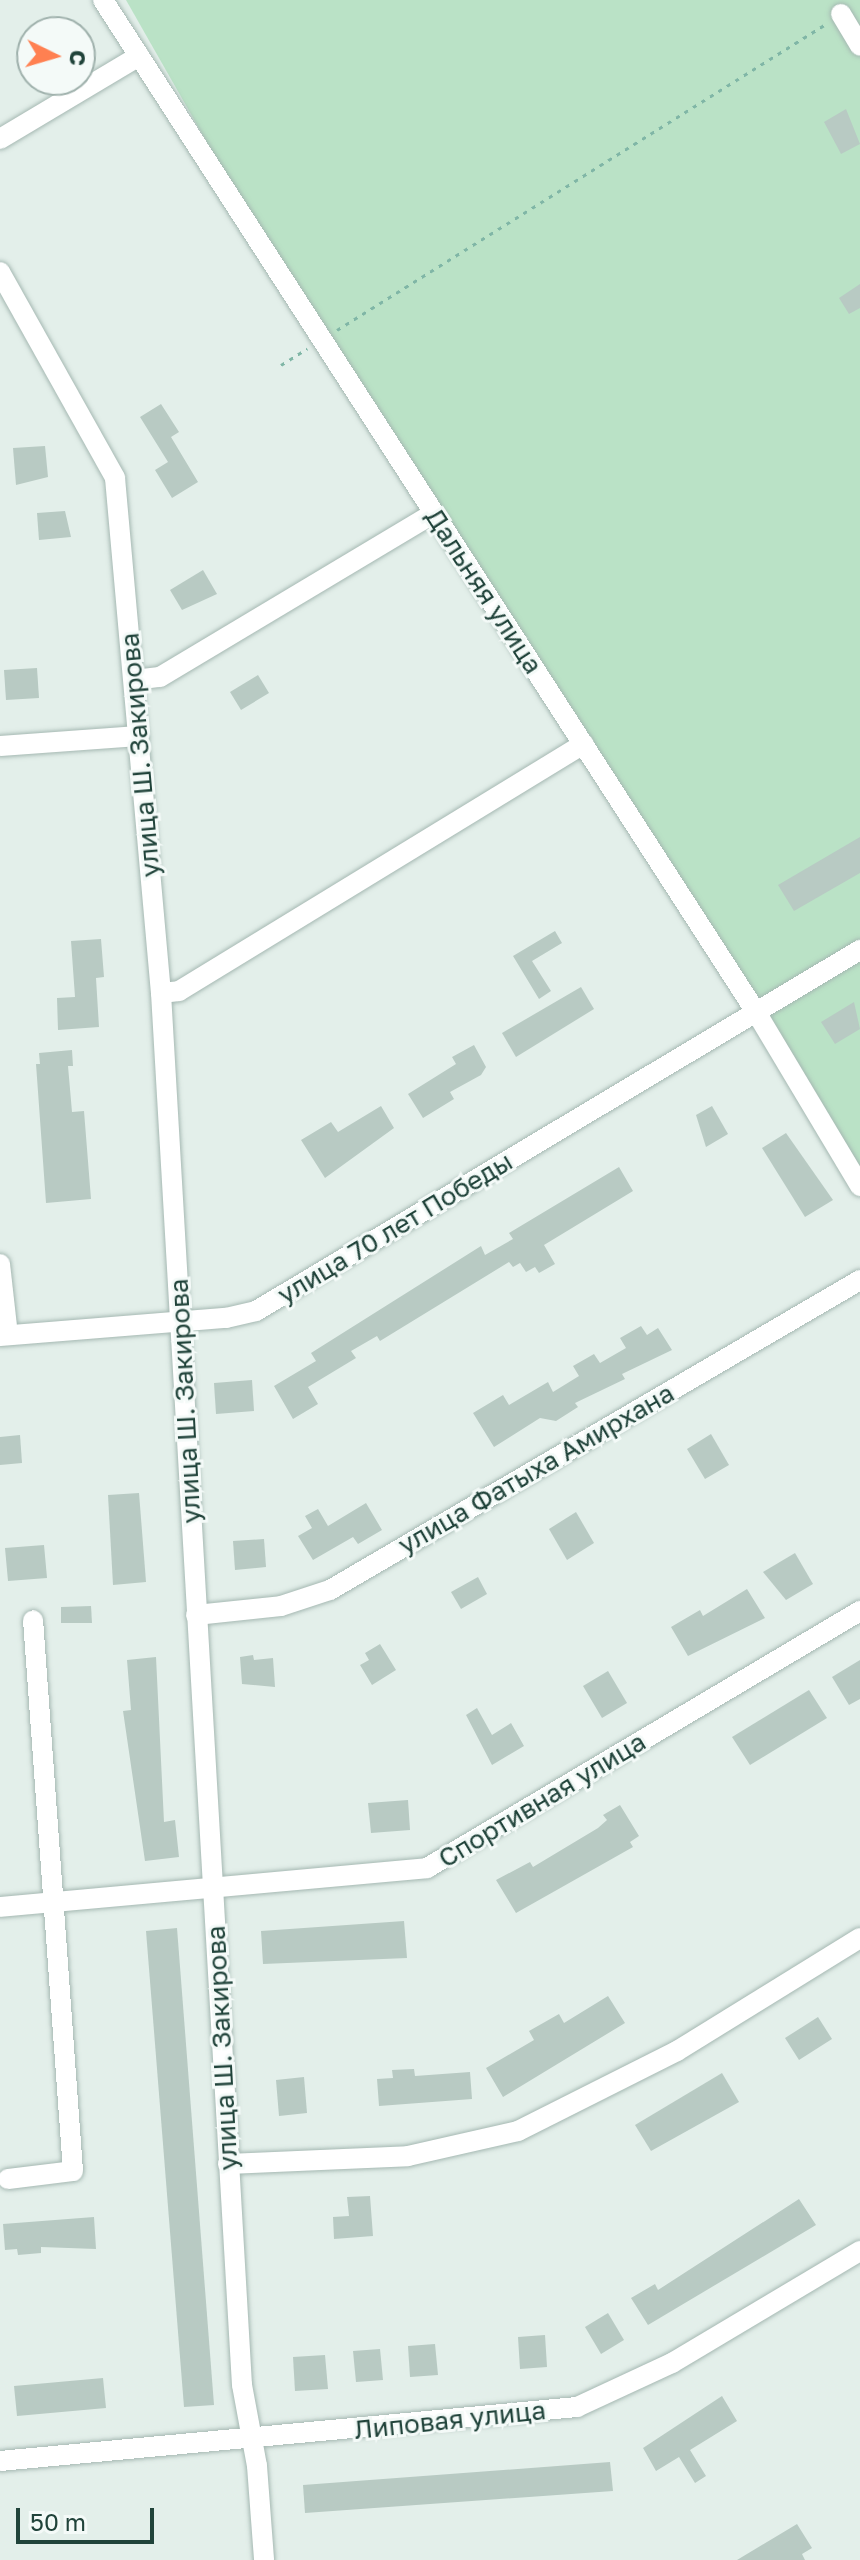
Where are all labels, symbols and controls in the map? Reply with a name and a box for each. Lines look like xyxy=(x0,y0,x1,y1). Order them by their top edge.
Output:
north arrow xyxy=(16,16,96,96)
text: С xyxy=(64,49,93,67)
street label: Дальняя улица xyxy=(419,503,549,679)
street label: улица Ш. Закирова xyxy=(114,631,166,879)
street label: улица 70 лет Победы xyxy=(272,1145,518,1311)
street label: улица Ш. Закирова xyxy=(163,1278,207,1524)
street label: улица Фатыха Амирхана xyxy=(393,1377,679,1561)
street label: Спортивная улица xyxy=(433,1726,651,1874)
street label: улица Ш. Закирова xyxy=(200,1925,244,2171)
street label: Липовая улица xyxy=(353,2394,547,2446)
scale bar xyxy=(20,2492,158,2542)
text: 50 m xyxy=(30,2507,86,2536)

